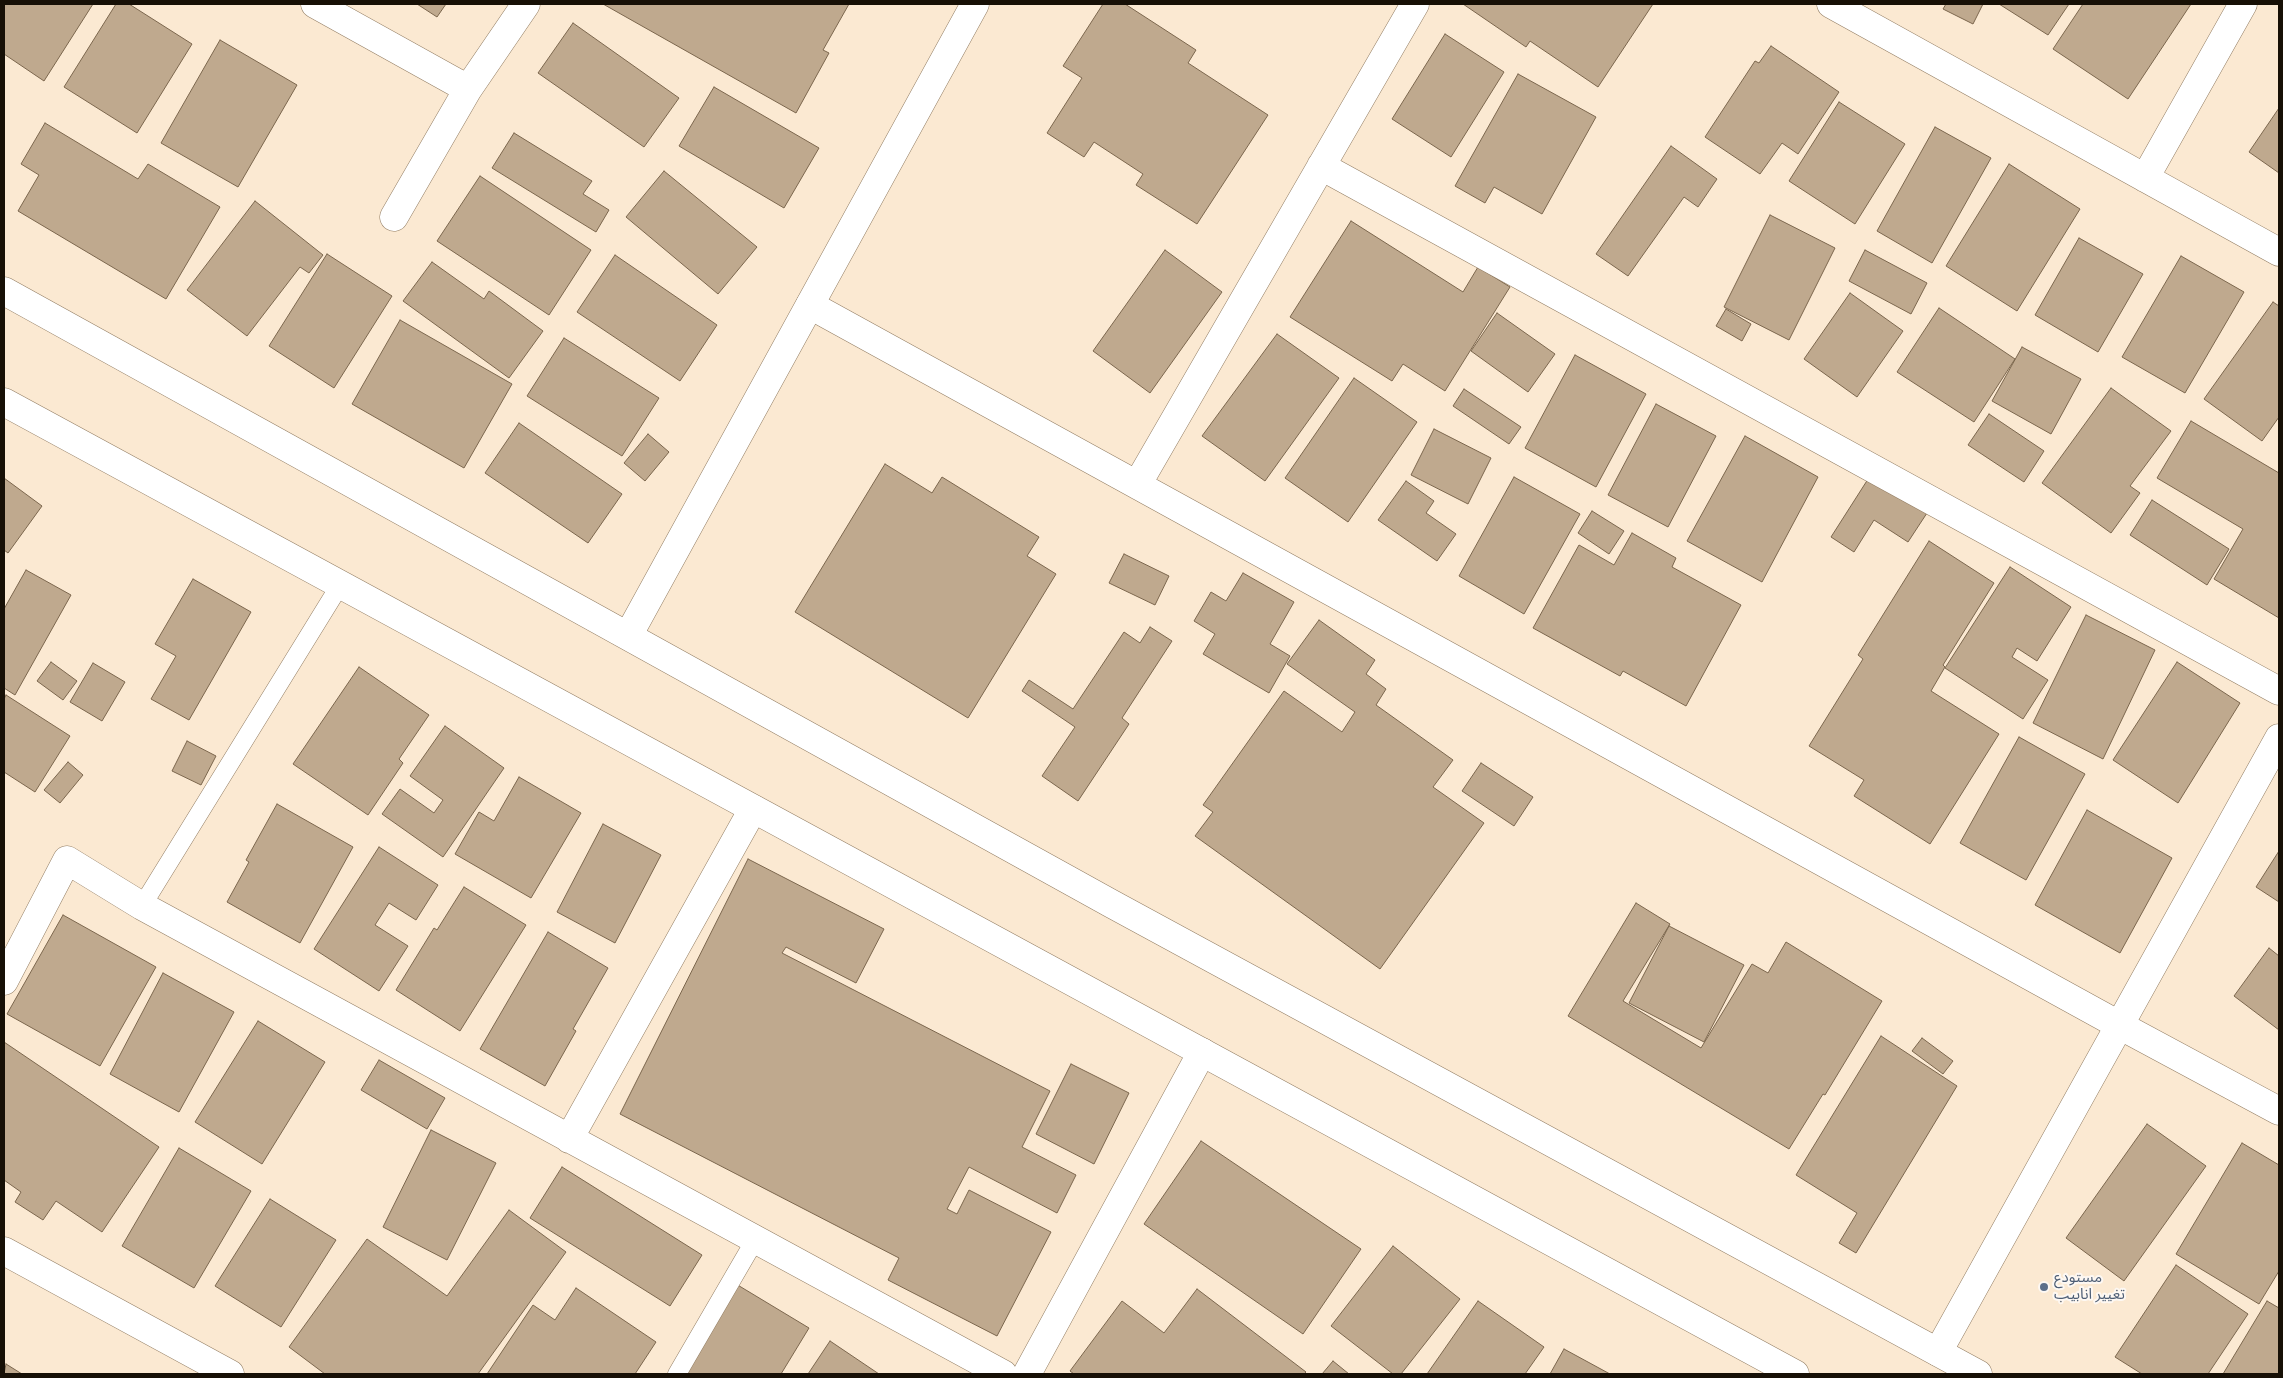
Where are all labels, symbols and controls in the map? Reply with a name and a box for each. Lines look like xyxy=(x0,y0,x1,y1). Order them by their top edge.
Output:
place label: مستودع تغيير انابيب xyxy=(2054,1269,2125,1304)
marker: مستودع تغيير انابيب xyxy=(2038,1281,2050,1293)

